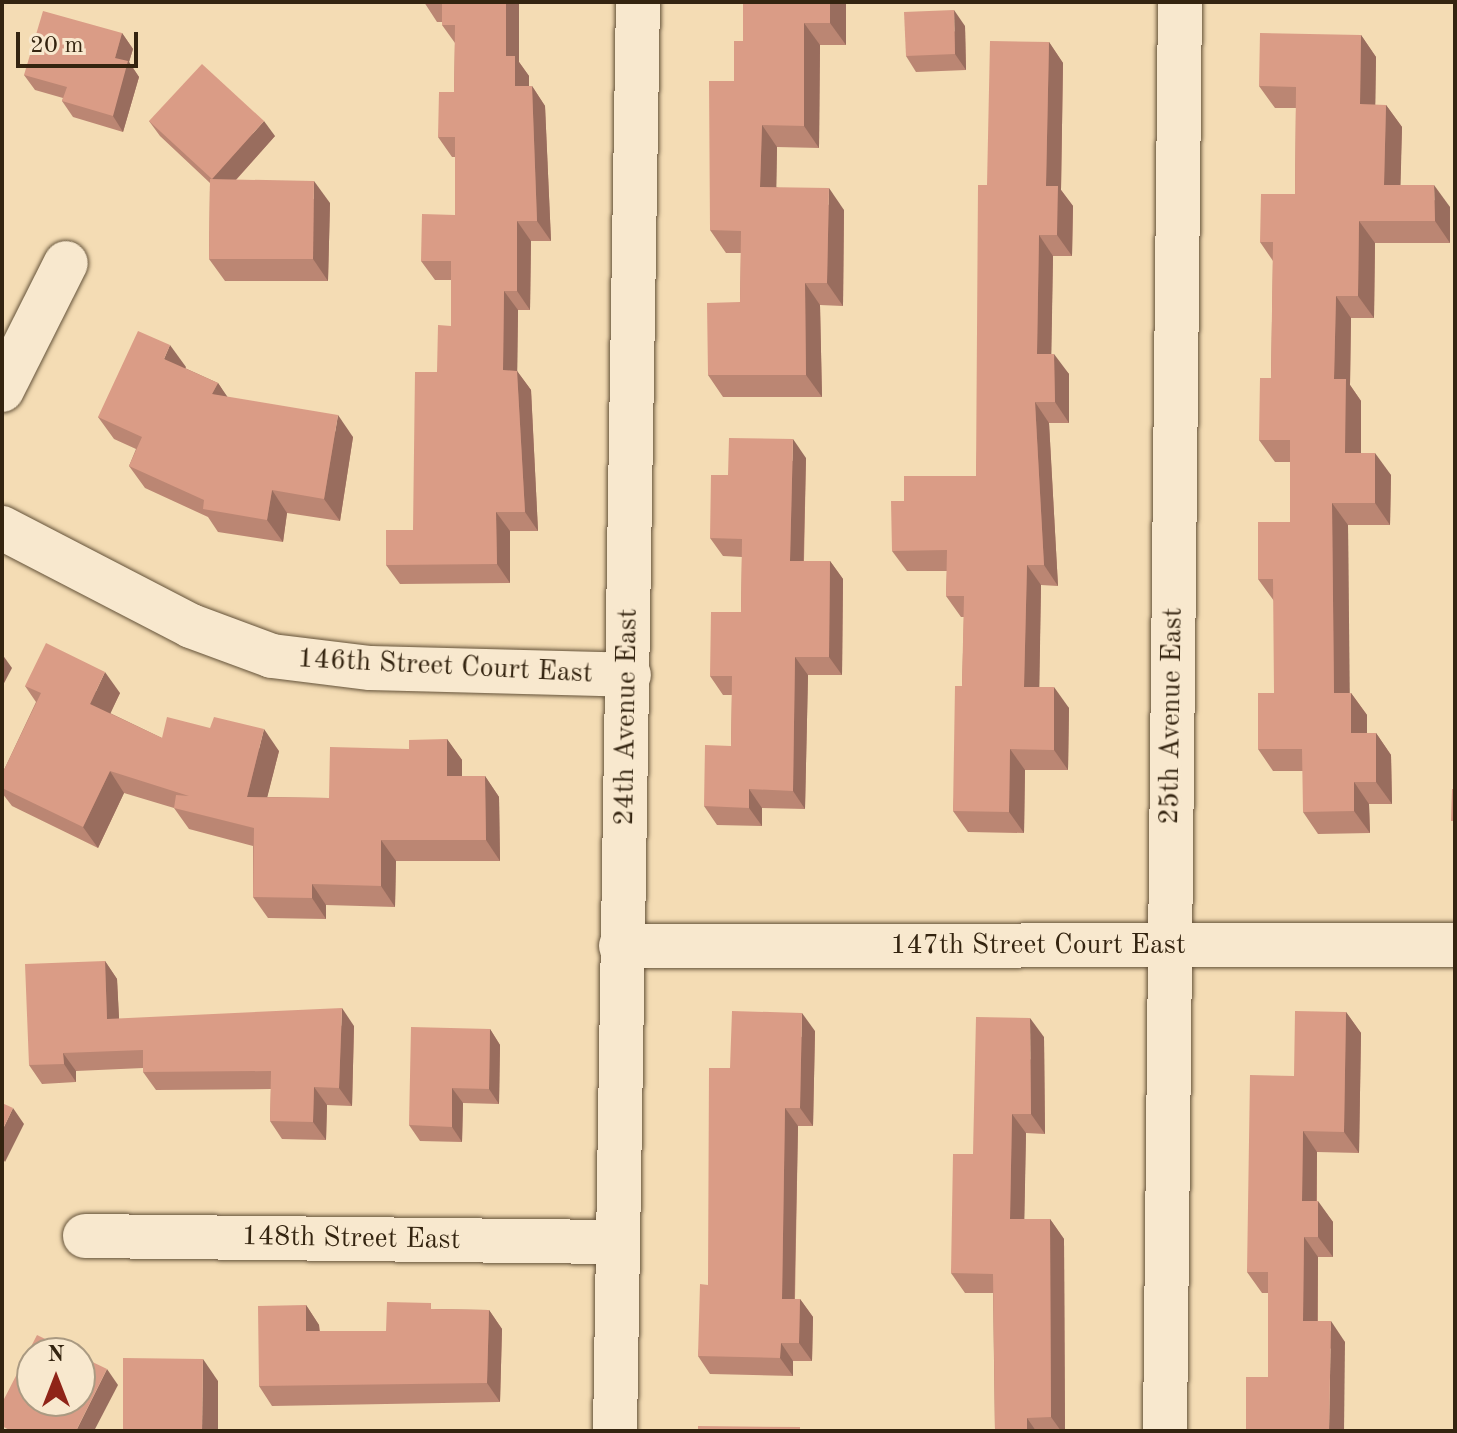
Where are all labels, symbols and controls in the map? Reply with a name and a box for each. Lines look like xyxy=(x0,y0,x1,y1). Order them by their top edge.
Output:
scale bar xyxy=(20,16,142,66)
text: 20 m xyxy=(30,34,84,58)
street label: 25th Avenue East xyxy=(1153,607,1191,825)
street label: 24th Avenue East xyxy=(608,608,646,826)
street label: 146th Street Court East xyxy=(297,642,593,692)
street label: 147th Street Court East xyxy=(890,929,1186,963)
street label: 148th Street East xyxy=(241,1220,461,1258)
north arrow xyxy=(16,1337,96,1417)
text: N xyxy=(48,1344,64,1366)

